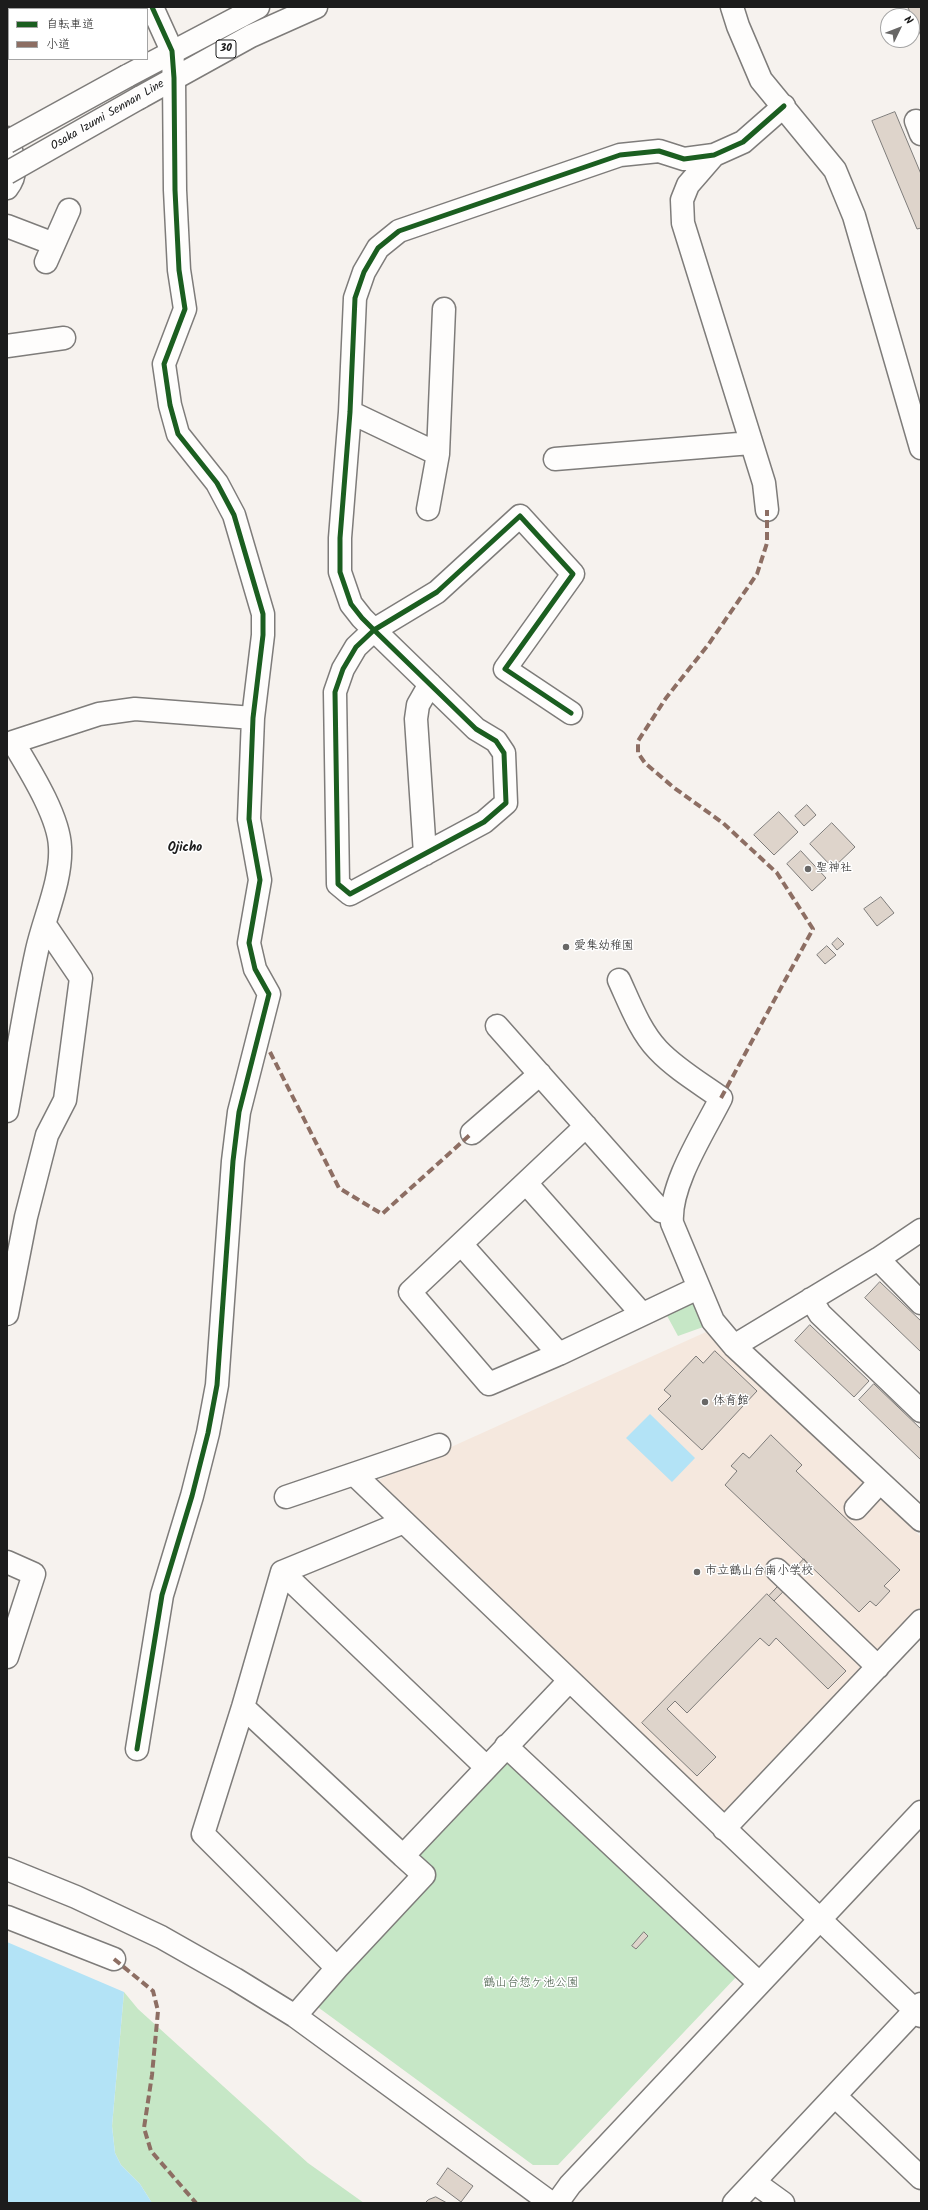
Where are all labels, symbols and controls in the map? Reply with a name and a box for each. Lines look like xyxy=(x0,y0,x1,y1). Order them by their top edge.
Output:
legend xyxy=(8,8,148,60)
north arrow xyxy=(880,8,920,48)
text: N xyxy=(899,12,917,29)
text: 自転車道 xyxy=(46,15,94,34)
text: 小道 xyxy=(46,35,70,54)
road number: 30 xyxy=(216,40,236,58)
street label: Osaka Izumi Sennan Line xyxy=(49,78,167,154)
district label: Ojicho xyxy=(168,841,202,857)
place label: 聖神社 xyxy=(816,862,852,876)
marker: 聖神社 xyxy=(803,864,813,874)
place label: 愛集幼稚園 xyxy=(574,940,634,954)
marker: 愛集幼稚園 xyxy=(561,942,571,952)
place label: 体育館 xyxy=(713,1395,749,1409)
marker: 体育館 xyxy=(700,1397,710,1407)
place label: 市立鶴山台南小学校 xyxy=(705,1565,813,1579)
marker: 市立鶴山台南小学校 xyxy=(692,1567,702,1577)
park label: 鶴山台惣ケ池公園 xyxy=(483,1977,579,1991)

